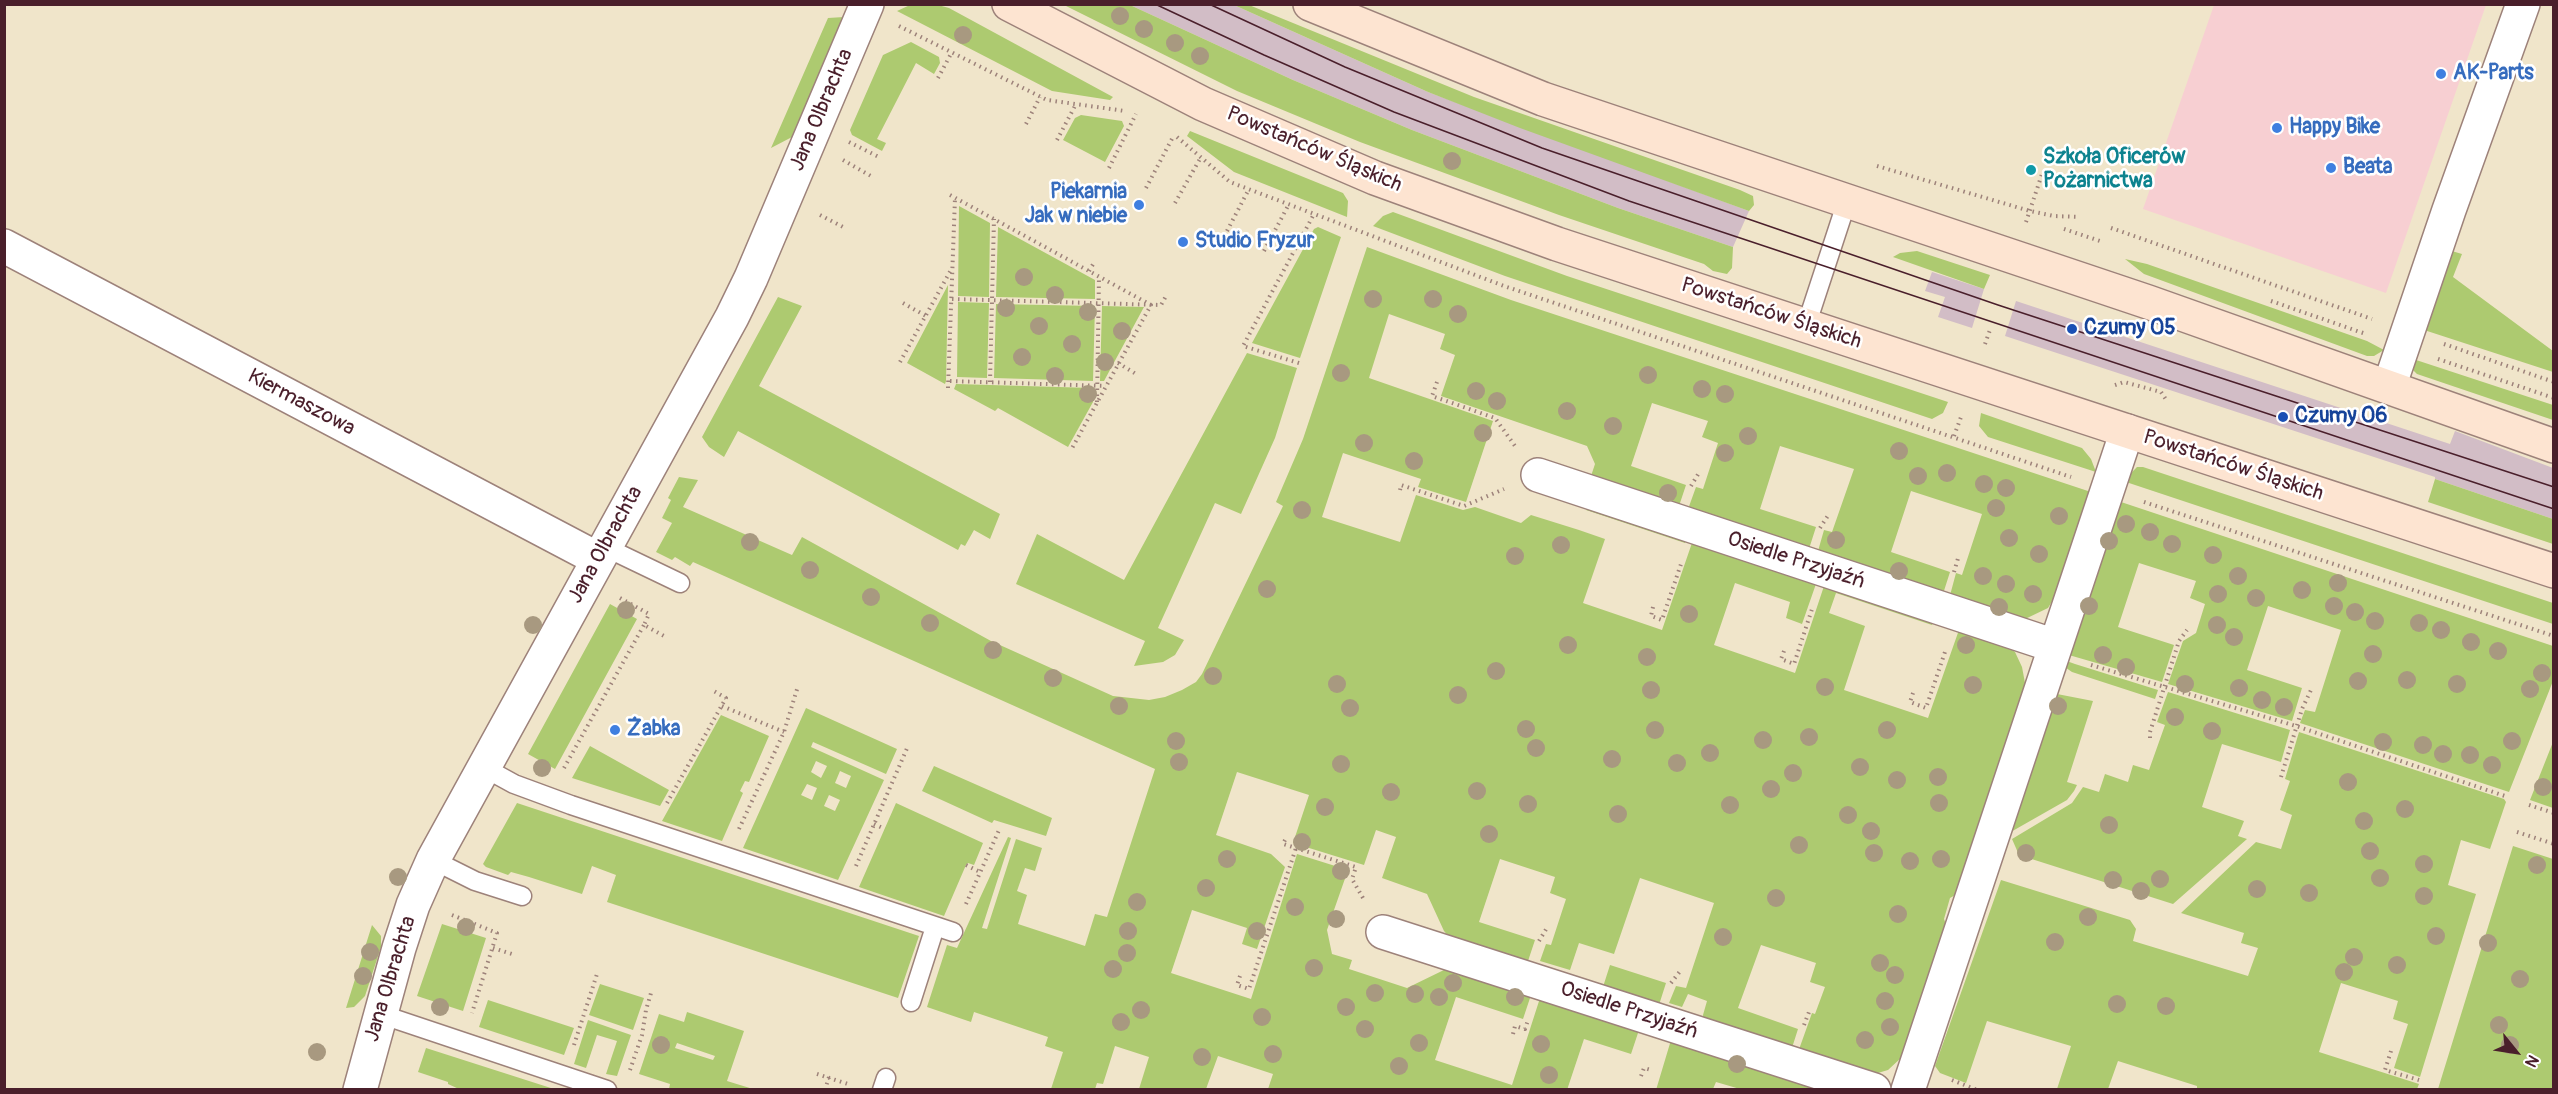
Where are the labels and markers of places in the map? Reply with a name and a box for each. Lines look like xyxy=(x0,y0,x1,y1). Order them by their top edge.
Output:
place label: AK-Parts xyxy=(2453,61,2534,87)
marker: AK-Parts xyxy=(2434,67,2448,81)
place label: Happy Bike xyxy=(2289,115,2380,141)
marker: Happy Bike xyxy=(2270,121,2284,135)
place label: Szkoła Oficerów Pożarnictwa xyxy=(2043,145,2186,195)
place label: Beata xyxy=(2343,155,2393,181)
marker: Beata xyxy=(2324,161,2338,175)
marker: Szkoła Oficerów Pożarnictwa xyxy=(2024,163,2038,177)
place label: Piekarnia Jak w niebie xyxy=(1025,180,1127,230)
marker: Piekarnia Jak w niebie xyxy=(1132,198,1146,212)
place label: Studio Fryzur xyxy=(1195,229,1314,255)
marker: Studio Fryzur xyxy=(1176,235,1190,249)
place label: Czumy 05 xyxy=(2084,316,2176,342)
marker: Czumy 05 xyxy=(2065,322,2079,336)
place label: Czumy 06 xyxy=(2295,404,2388,430)
marker: Czumy 06 xyxy=(2276,410,2290,424)
place label: Żabka xyxy=(627,717,681,743)
marker: Żabka xyxy=(608,723,622,737)

